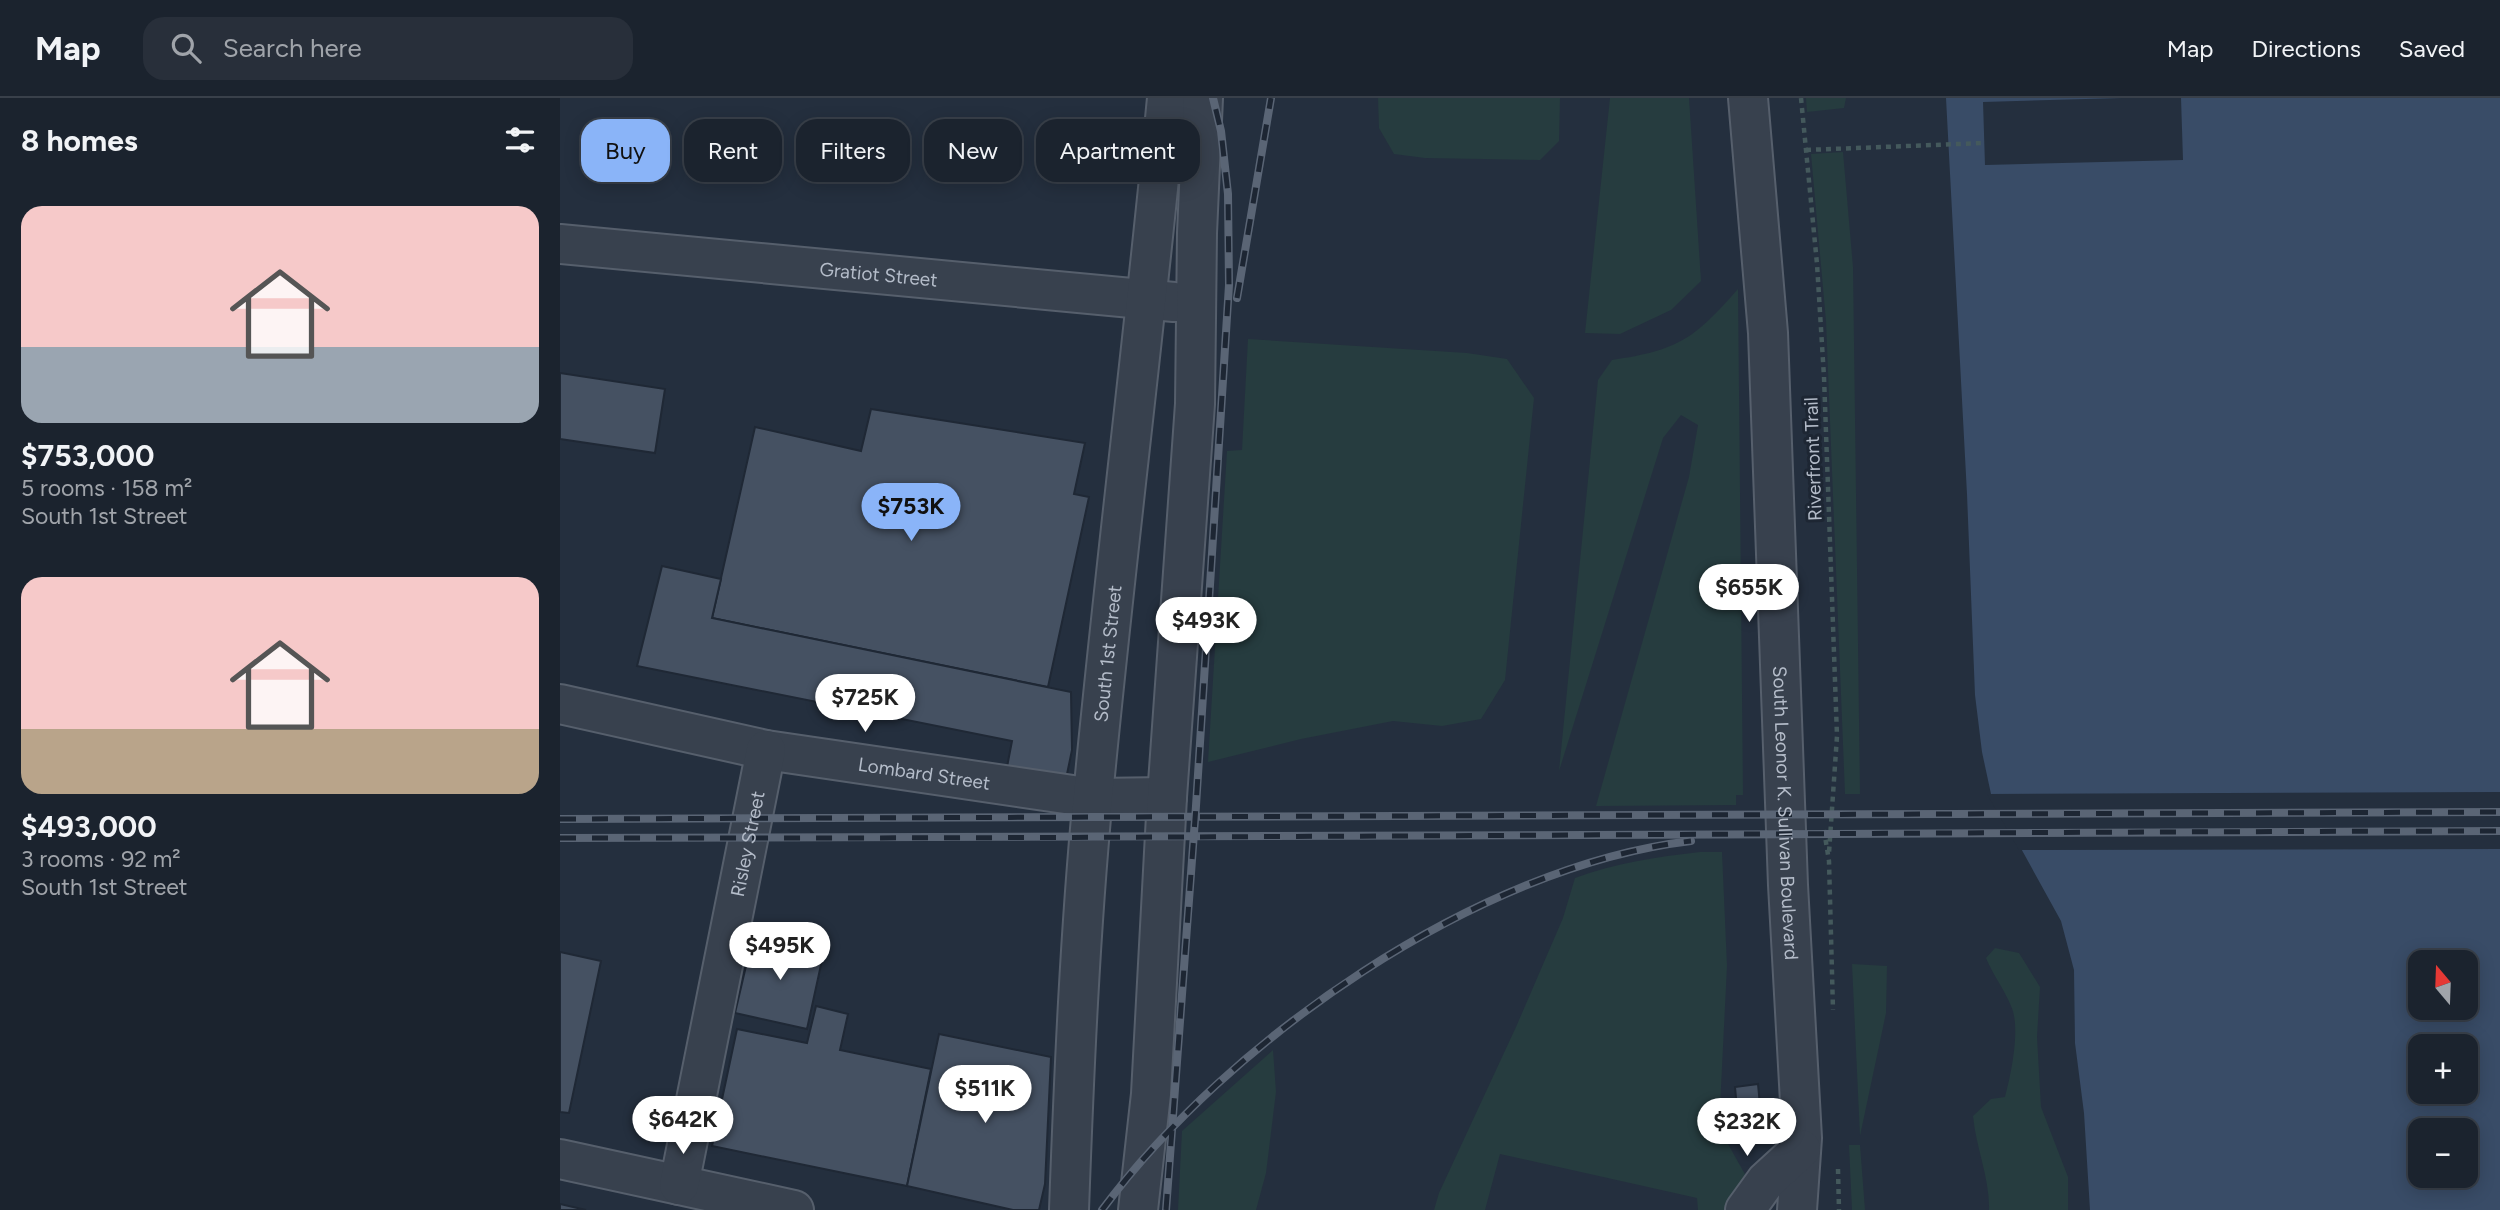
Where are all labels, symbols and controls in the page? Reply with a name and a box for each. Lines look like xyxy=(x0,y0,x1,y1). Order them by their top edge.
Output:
search box xyxy=(143,17,633,80)
text: Map xyxy=(35,29,101,68)
icon: search xyxy=(167,29,205,67)
text: Search here xyxy=(223,32,362,64)
text: Map xyxy=(2167,34,2213,63)
text: Directions xyxy=(2251,34,2361,63)
text: Saved xyxy=(2399,34,2465,63)
chip: Buy xyxy=(581,119,670,182)
chip: Rent xyxy=(684,119,782,182)
chip: Filters xyxy=(796,119,910,182)
chip: New xyxy=(924,119,1022,182)
chip: Apartment xyxy=(1036,119,1200,182)
icon: filters xyxy=(501,121,539,159)
text: 8 homes xyxy=(21,122,138,159)
icon: home xyxy=(217,251,343,377)
street label: Gratiot Street xyxy=(819,257,939,291)
street label: Riverfront Trail xyxy=(1799,397,1827,521)
text: $753,000 xyxy=(21,437,154,474)
text: 5 rooms · 158 m² xyxy=(21,474,192,502)
pin: $753K xyxy=(862,484,960,543)
text: $753K xyxy=(878,492,945,520)
text: South 1st Street xyxy=(21,502,188,530)
pin: $655K xyxy=(1700,564,1798,624)
text: $655K xyxy=(1715,573,1783,601)
street label: South 1st Street xyxy=(1089,584,1126,723)
pin: $493K xyxy=(1157,598,1255,657)
text: $493K xyxy=(1172,606,1240,634)
icon: home xyxy=(217,622,343,748)
street label: South Leonor K. Sullivan Boulevard xyxy=(1769,665,1804,961)
pin: $725K xyxy=(816,674,914,734)
text: $725K xyxy=(831,683,899,711)
street label: Lombard Street xyxy=(857,752,992,794)
street label: Risley Street xyxy=(725,789,769,899)
text: $493,000 xyxy=(21,808,157,845)
text: 3 rooms · 92 m² xyxy=(21,845,181,873)
text: South 1st Street xyxy=(21,873,188,901)
pin: $495K xyxy=(731,922,829,982)
text: $495K xyxy=(745,931,815,959)
north arrow xyxy=(2408,950,2478,1020)
map controls xyxy=(2408,950,2478,1188)
button: + xyxy=(2408,1034,2478,1104)
pin: $511K xyxy=(936,1066,1034,1125)
text: $511K xyxy=(955,1074,1015,1102)
pin: $642K xyxy=(634,1096,732,1156)
pin: $232K xyxy=(1698,1098,1796,1158)
text: $642K xyxy=(648,1105,718,1133)
text: $232K xyxy=(1713,1107,1781,1135)
button: − xyxy=(2408,1118,2478,1188)

